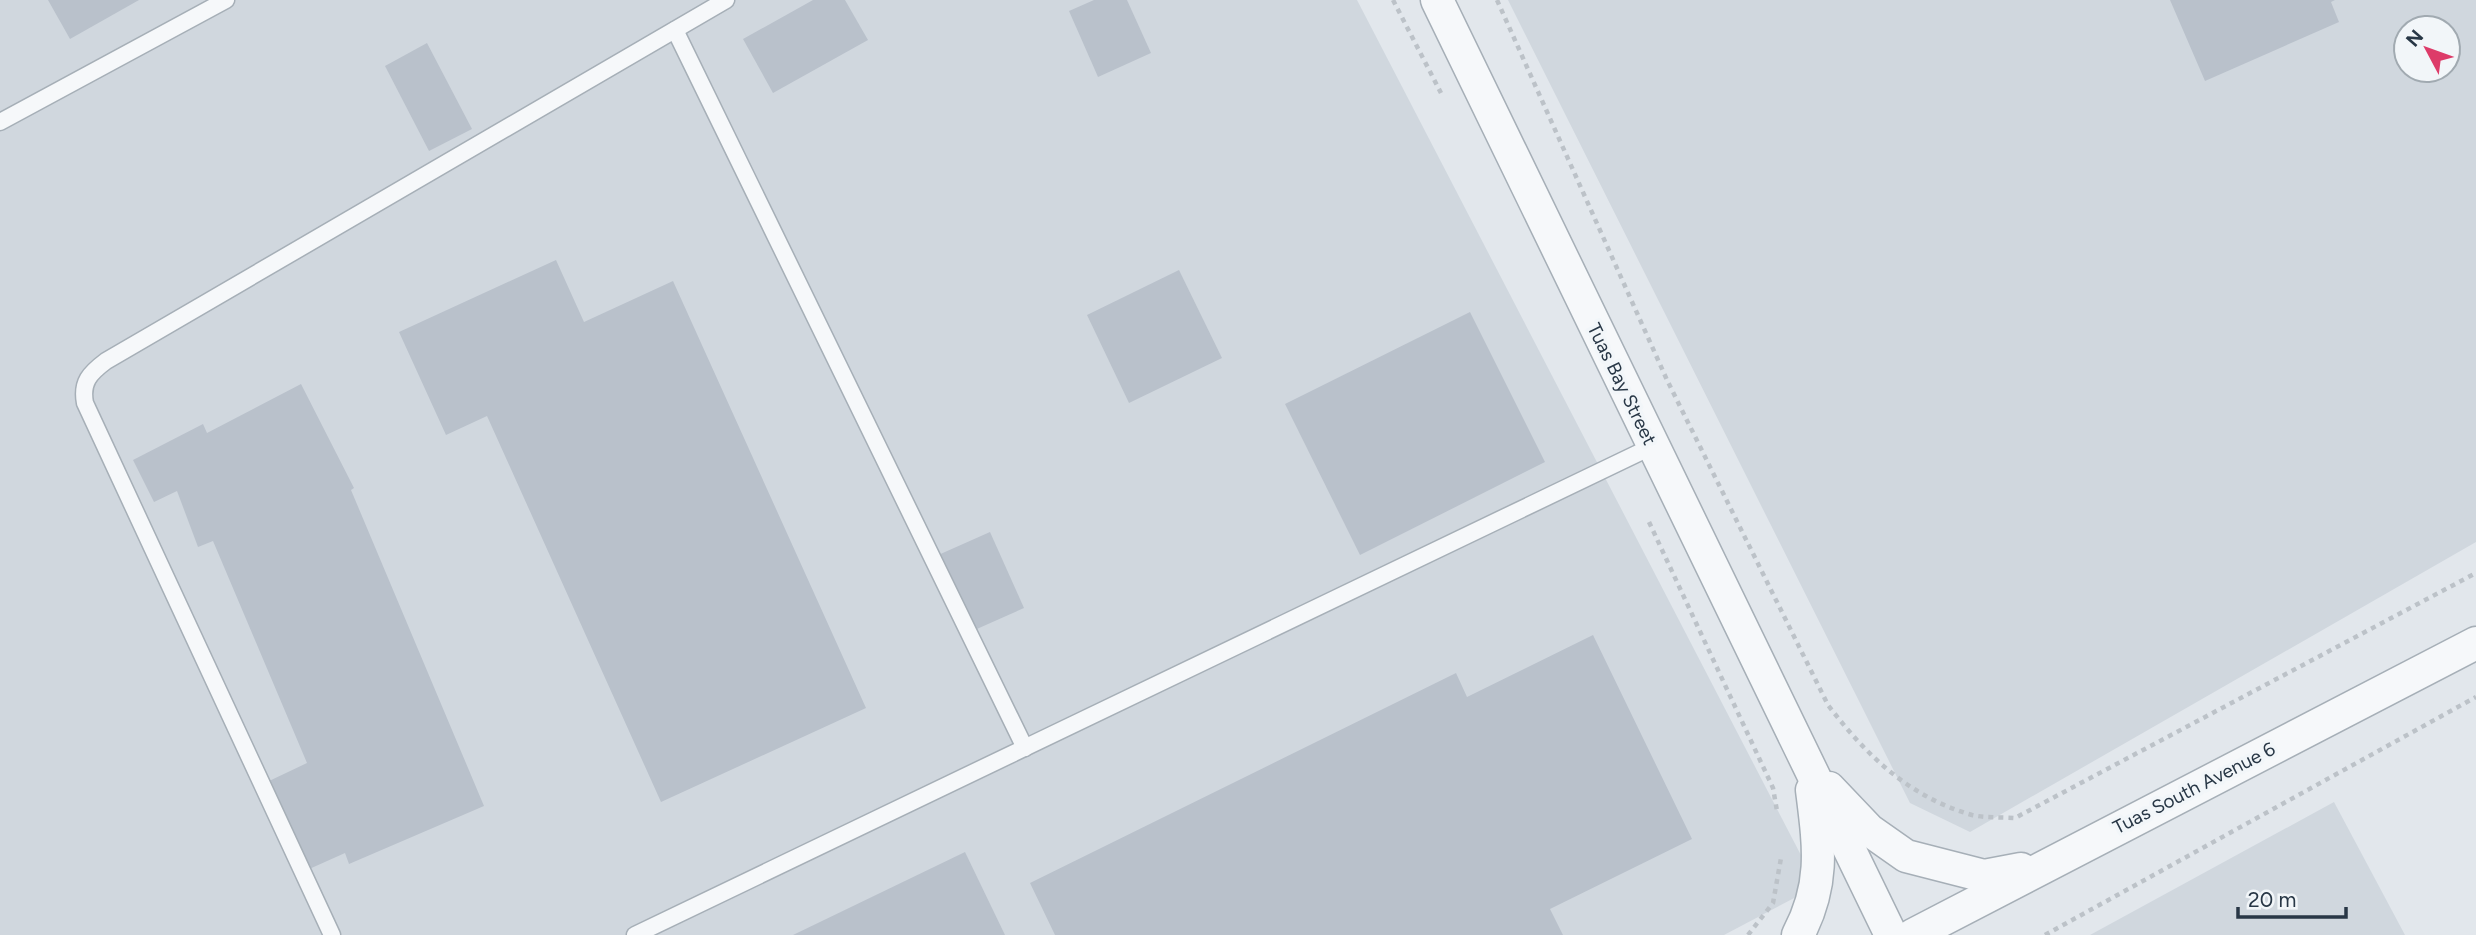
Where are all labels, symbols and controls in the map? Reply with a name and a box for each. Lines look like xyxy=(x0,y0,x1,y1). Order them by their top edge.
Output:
north arrow xyxy=(2392,14,2462,84)
text: N xyxy=(2401,25,2428,51)
street label: Tuas Bay Street xyxy=(1583,319,1661,449)
street label: Tuas South Avenue 6 xyxy=(2109,737,2279,839)
scale bar xyxy=(2238,876,2346,920)
text: 20 m xyxy=(2248,887,2296,912)

